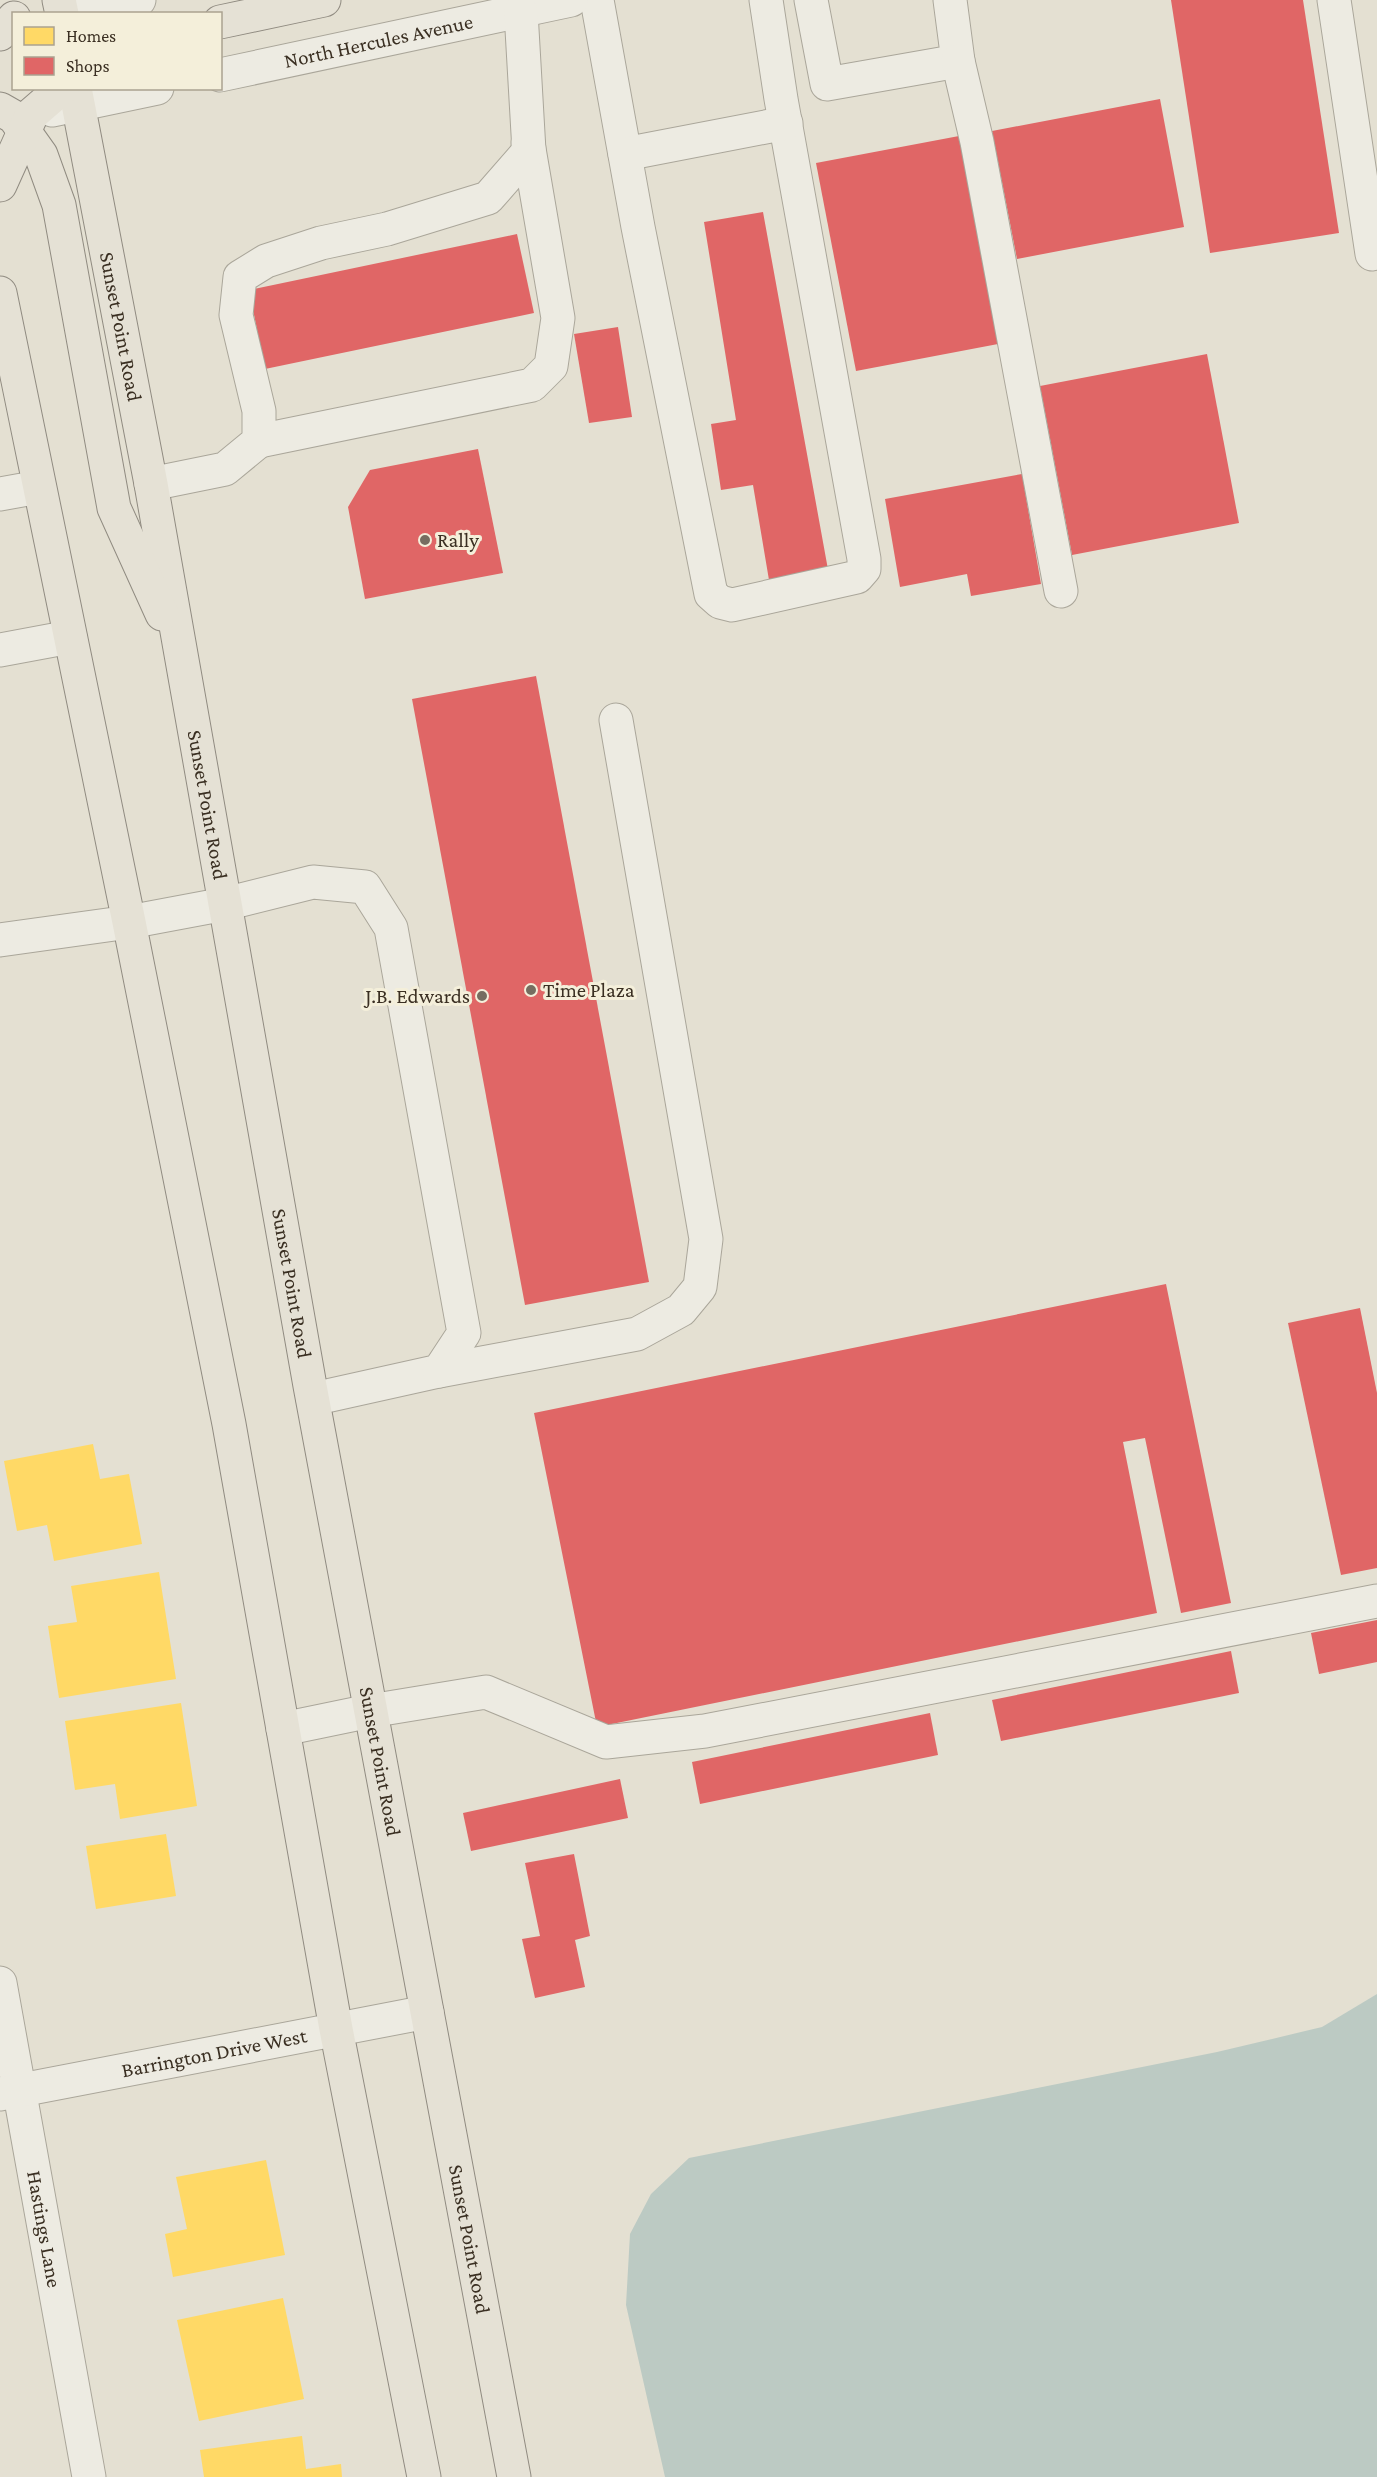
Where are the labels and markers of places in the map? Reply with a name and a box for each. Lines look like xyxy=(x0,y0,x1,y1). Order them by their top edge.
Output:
place label: Rally xyxy=(437,528,479,552)
marker: Rally xyxy=(418,533,432,547)
place label: Time Plaza xyxy=(543,978,635,1002)
marker: Time Plaza xyxy=(524,983,538,997)
place label: J.B. Edwards xyxy=(363,984,470,1008)
marker: J.B. Edwards xyxy=(475,989,489,1003)

